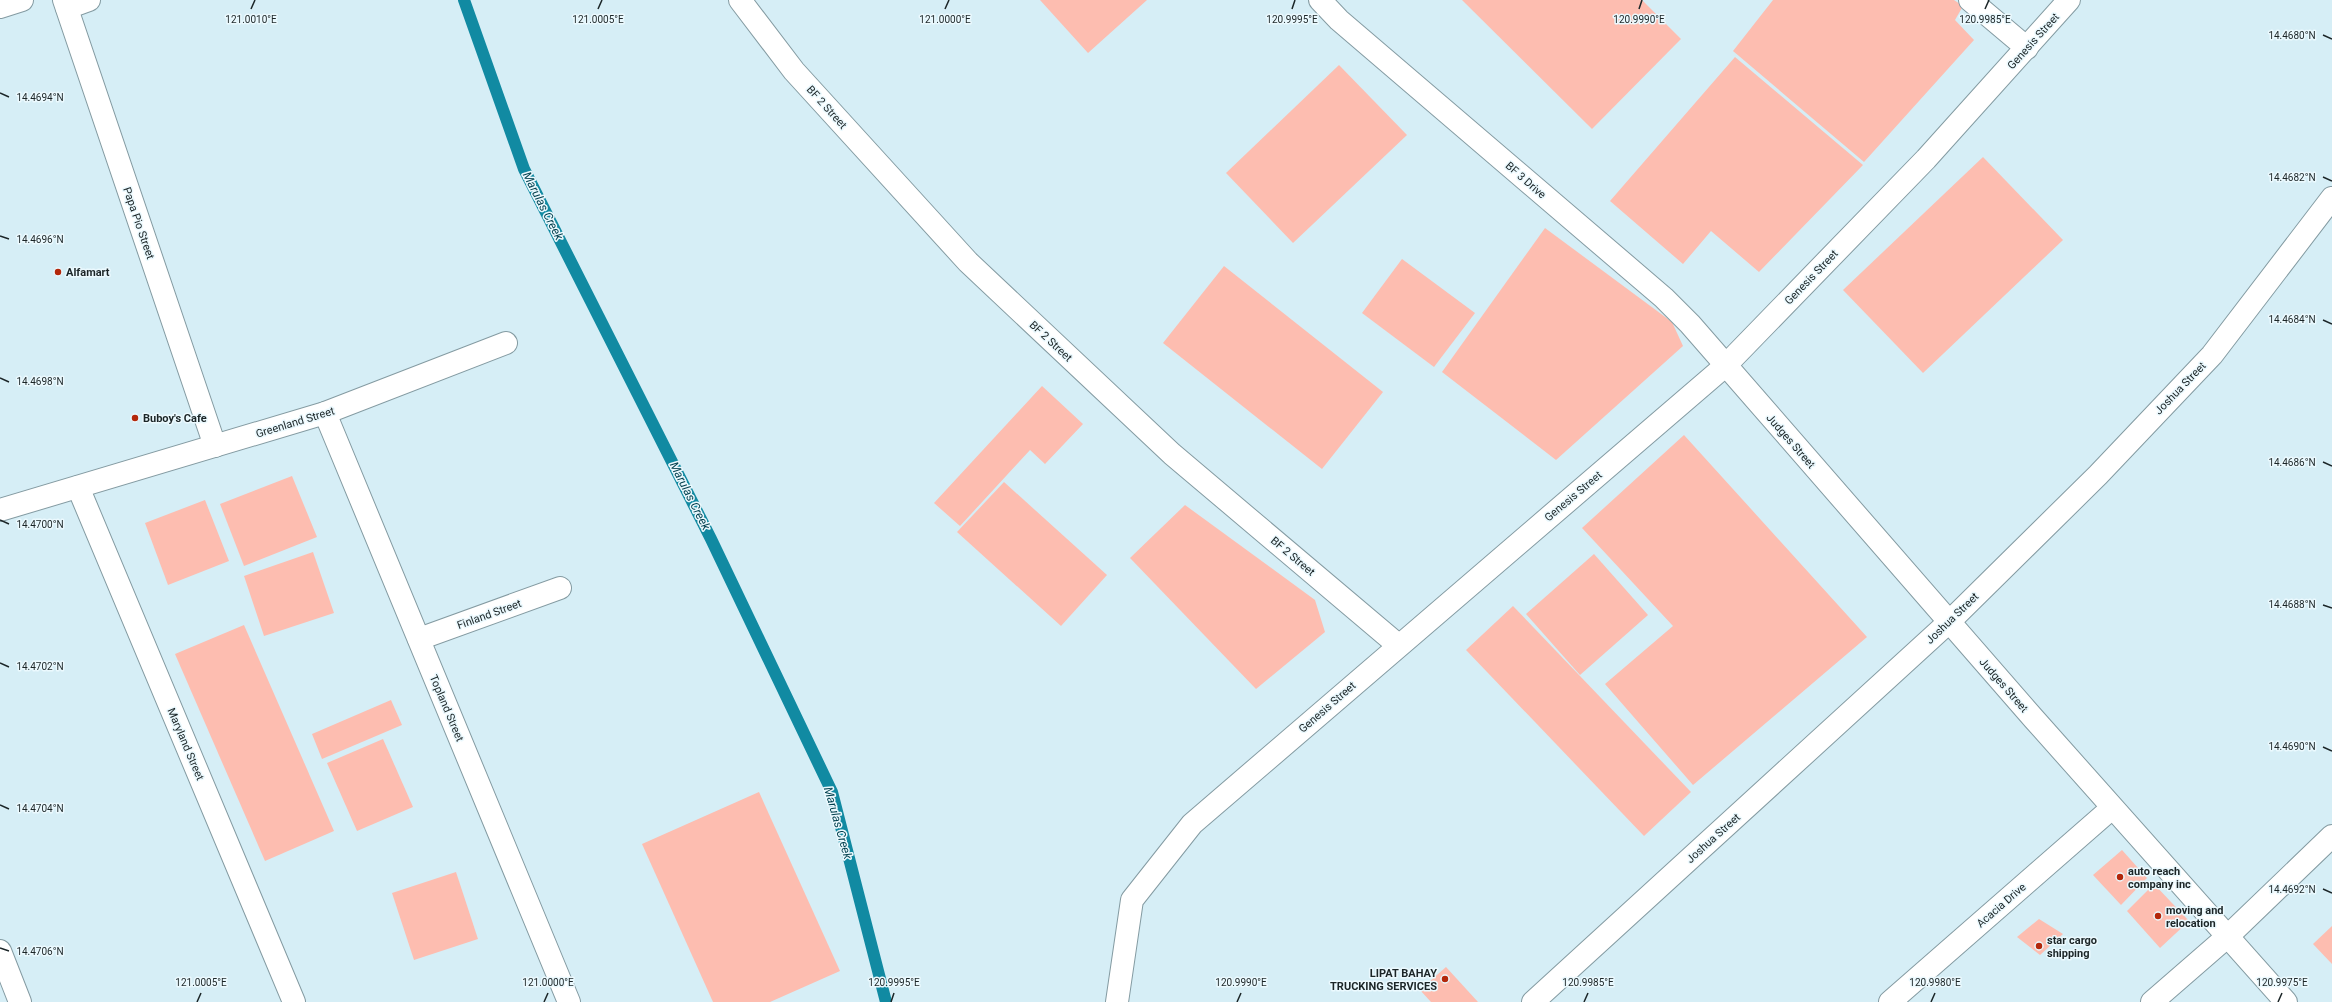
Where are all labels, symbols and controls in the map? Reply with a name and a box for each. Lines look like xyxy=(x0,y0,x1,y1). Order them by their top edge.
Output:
street label: Genesis Street xyxy=(2005,10,2062,72)
text: 121.0010°E xyxy=(225,14,277,25)
text: 121.0005°E xyxy=(572,14,624,25)
text: 121.0000°E xyxy=(919,14,971,25)
text: 120.9995°E xyxy=(1266,14,1318,25)
text: 120.9990°E xyxy=(1613,14,1665,25)
text: 120.9985°E xyxy=(1959,14,2011,25)
text: 14.4680°N xyxy=(2268,30,2316,41)
street label: BF 2 Street xyxy=(804,83,850,132)
text: 14.4694°N xyxy=(16,92,64,103)
street label: BF 3 Drive xyxy=(1503,159,1549,202)
water label: Marulas Creek xyxy=(520,170,567,243)
text: 14.4682°N xyxy=(2268,172,2316,183)
street label: Papa Pio Street xyxy=(120,185,157,261)
text: 14.4696°N xyxy=(16,234,64,245)
street label: Genesis Street xyxy=(1782,247,1841,307)
place label: Alfamart xyxy=(66,266,110,279)
marker: Alfamart xyxy=(53,267,63,277)
text: 14.4684°N xyxy=(2268,314,2316,325)
street label: BF 2 Street xyxy=(1027,318,1075,365)
street label: Joshua Street xyxy=(2152,359,2209,417)
text: 14.4698°N xyxy=(16,376,64,387)
street label: Greenland Street xyxy=(254,404,336,441)
street label: Judges Street xyxy=(1763,411,1818,471)
place label: Buboy's Cafe xyxy=(143,412,207,425)
marker: Buboy's Cafe xyxy=(130,413,140,423)
text: 14.4686°N xyxy=(2268,457,2316,468)
water label: Marulas Creek xyxy=(667,460,714,533)
street label: Genesis Street xyxy=(1542,468,1605,524)
text: 14.4700°N xyxy=(16,519,64,530)
street label: BF 2 Street xyxy=(1268,534,1318,579)
street label: Joshua Street xyxy=(1923,590,1982,647)
street label: Finland Street xyxy=(455,597,523,632)
text: 14.4688°N xyxy=(2268,599,2316,610)
street label: Judges Street xyxy=(1976,655,2031,715)
text: 14.4702°N xyxy=(16,661,64,672)
street label: Topland Street xyxy=(427,673,467,744)
street label: Genesis Street xyxy=(1296,679,1359,736)
street label: Maryland Street xyxy=(164,706,207,783)
text: 14.4690°N xyxy=(2268,741,2316,752)
water label: Marulas Creek xyxy=(821,785,855,862)
text: 14.4704°N xyxy=(16,803,64,814)
street label: Joshua Street xyxy=(1684,811,1743,866)
place label: auto reach company inc xyxy=(2128,865,2191,891)
marker: auto reach company inc xyxy=(2115,872,2125,882)
street label: Acacia Drive xyxy=(1974,880,2029,930)
text: 14.4692°N xyxy=(2268,884,2316,895)
place label: moving and relocation xyxy=(2166,904,2224,930)
marker: moving and relocation xyxy=(2153,911,2163,921)
place label: star cargo shipping xyxy=(2047,934,2097,960)
marker: star cargo shipping xyxy=(2034,941,2044,951)
text: 14.4706°N xyxy=(16,946,64,957)
place label: LIPAT BAHAY TRUCKING SERVICES xyxy=(1330,967,1437,993)
marker: LIPAT BAHAY TRUCKING SERVICES xyxy=(1440,974,1450,984)
text: 121.0005°E xyxy=(175,977,227,988)
text: 121.0000°E xyxy=(522,977,574,988)
text: 120.9995°E xyxy=(868,977,920,988)
text: 120.9990°E xyxy=(1215,977,1267,988)
text: 120.9985°E xyxy=(1562,977,1614,988)
text: 120.9980°E xyxy=(1909,977,1961,988)
text: 120.9975°E xyxy=(2256,977,2308,988)

